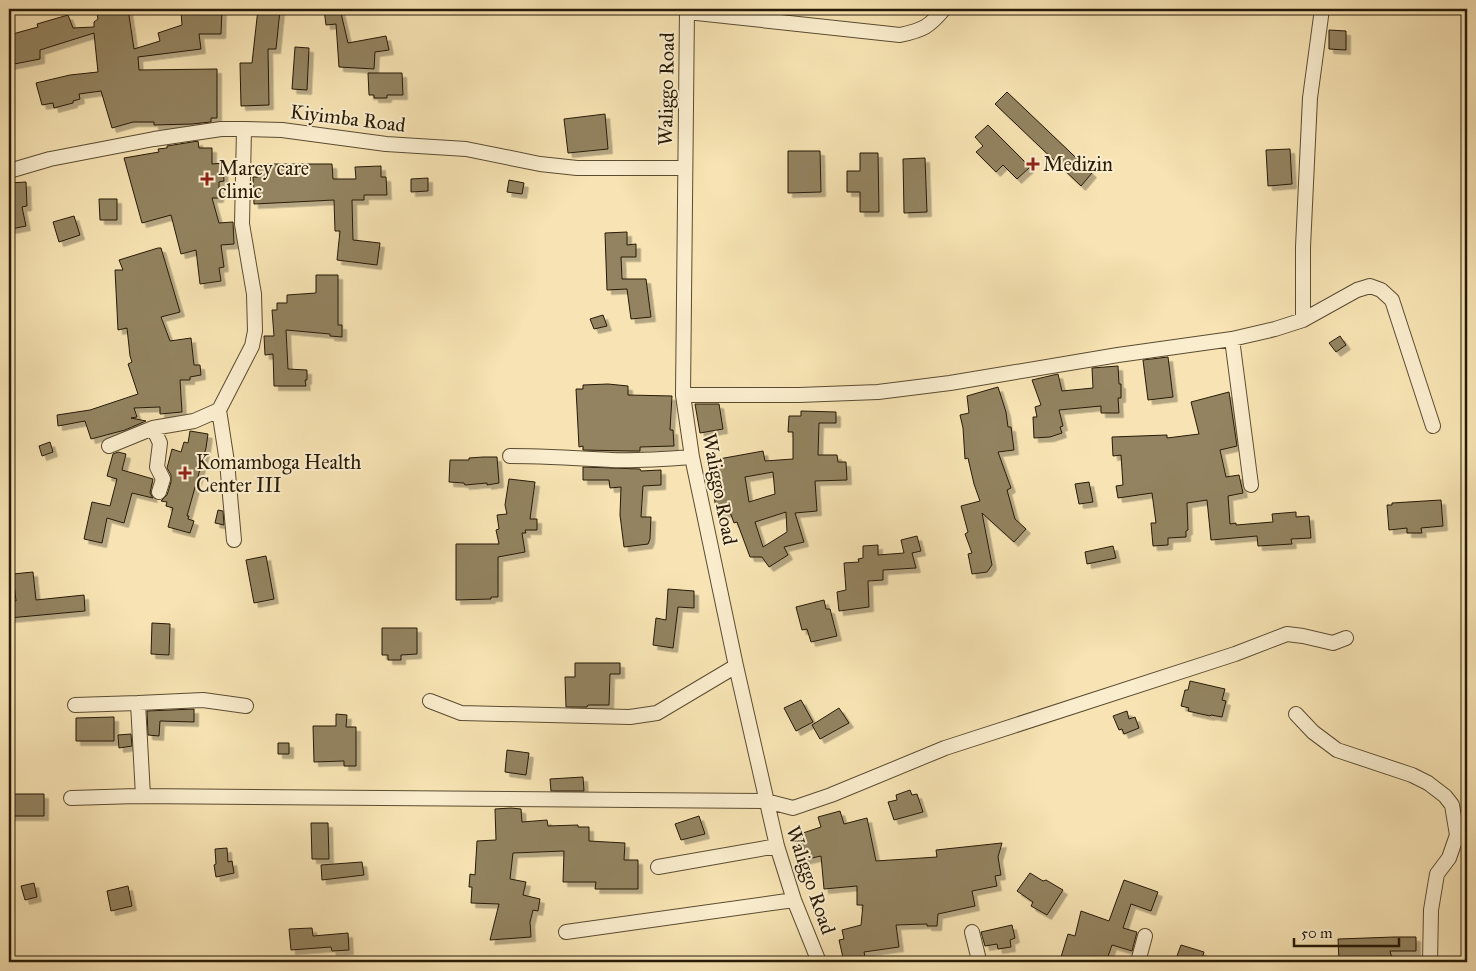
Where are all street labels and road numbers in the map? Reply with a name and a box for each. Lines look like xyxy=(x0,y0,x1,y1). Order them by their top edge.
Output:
street label: Waliggo Road xyxy=(653,32,680,146)
street label: Kiyimba Road xyxy=(289,99,407,137)
street label: Waliggo Road xyxy=(696,431,743,547)
street label: Waliggo Road xyxy=(780,823,841,938)

